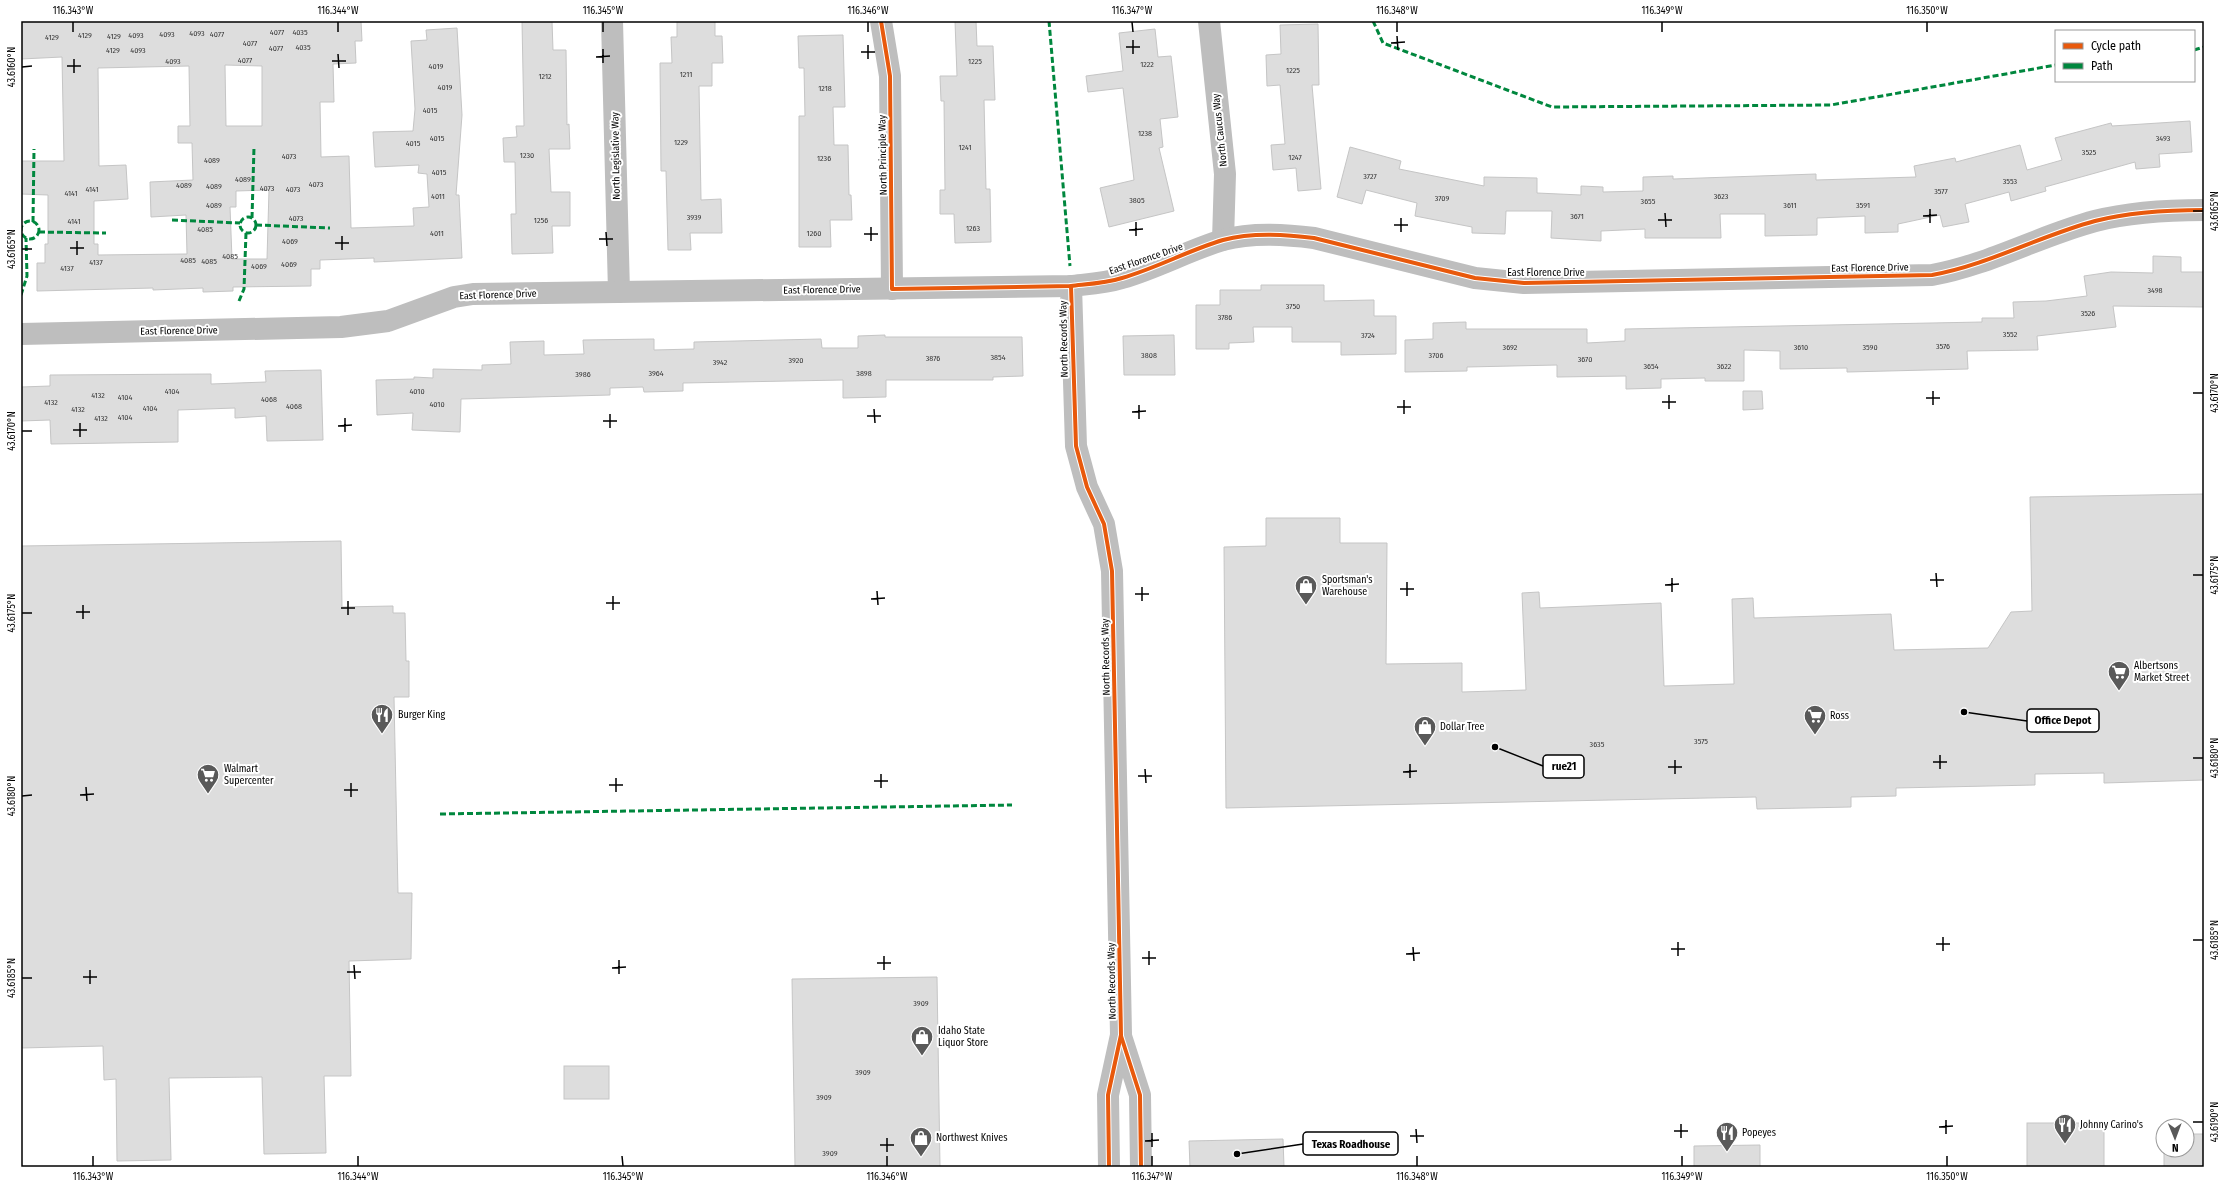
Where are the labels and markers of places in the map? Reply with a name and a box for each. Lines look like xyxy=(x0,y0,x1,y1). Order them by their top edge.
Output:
shop icon: Sportsman's Warehouse xyxy=(1293,573,1319,606)
place label: Sportsman's Warehouse xyxy=(1322,574,1373,598)
supermarket icon: Albertsons Market Street xyxy=(2106,659,2132,692)
place label: Albertsons Market Street xyxy=(2134,660,2190,684)
restaurant icon: Burger King xyxy=(369,702,395,735)
supermarket icon: Ross xyxy=(1802,703,1828,736)
place label: Burger King xyxy=(398,709,445,721)
callout: Office Depot xyxy=(2027,709,2099,732)
place label: Ross xyxy=(1830,710,1849,722)
shop icon: Dollar Tree xyxy=(1412,714,1438,747)
place label: Dollar Tree xyxy=(1440,721,1485,733)
callout: rue21 xyxy=(1543,755,1584,778)
supermarket icon: Walmart Supercenter xyxy=(195,762,221,795)
place label: Walmart Supercenter xyxy=(224,763,274,787)
shop icon: Idaho State Liquor Store xyxy=(909,1024,935,1057)
place label: Idaho State Liquor Store xyxy=(938,1025,988,1049)
restaurant icon: Johnny Carino's xyxy=(2052,1112,2078,1145)
place label: Johnny Carino's xyxy=(2080,1119,2143,1131)
restaurant icon: Popeyes xyxy=(1714,1120,1740,1153)
shop icon: Northwest Knives xyxy=(908,1125,934,1158)
place label: Popeyes xyxy=(1742,1127,1776,1139)
place label: Northwest Knives xyxy=(936,1132,1007,1144)
callout: Texas Roadhouse xyxy=(1303,1132,1398,1155)

